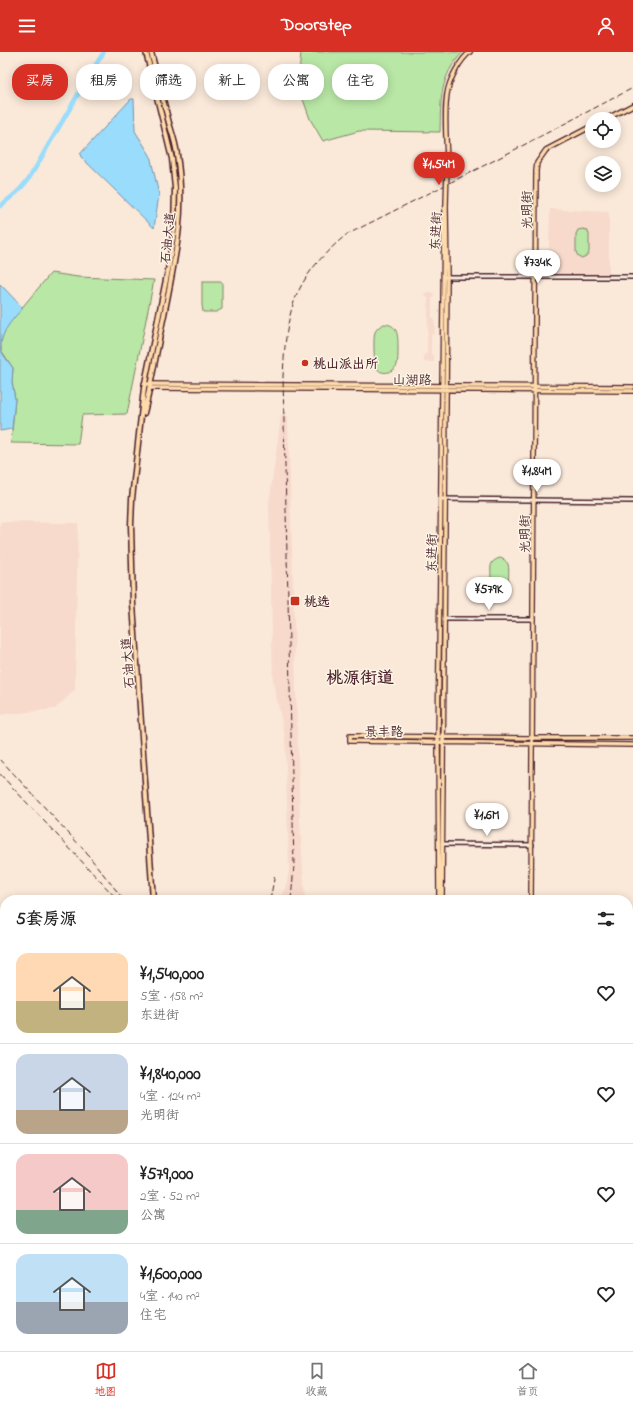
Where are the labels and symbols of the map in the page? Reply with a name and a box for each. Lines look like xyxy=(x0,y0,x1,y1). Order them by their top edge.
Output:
pin: ¥1.54M xyxy=(406,152,472,186)
street label: 光明街 xyxy=(518,190,537,230)
street label: 石油大道 xyxy=(156,211,181,265)
street label: 东进街 xyxy=(426,211,447,251)
pin: ¥734K xyxy=(510,250,566,284)
place label: 桃山派出所 xyxy=(313,355,378,374)
marker: 桃山派出所 xyxy=(300,358,310,368)
street label: 山湖路 xyxy=(392,371,432,390)
pin: ¥1.84M xyxy=(504,459,570,493)
street label: 光明街 xyxy=(516,514,535,554)
street label: 东进街 xyxy=(423,533,442,573)
pin: ¥579K xyxy=(461,577,517,611)
place label: 桃选 xyxy=(304,593,330,612)
marker: 桃选 xyxy=(289,595,301,607)
street label: 石油大道 xyxy=(117,636,140,690)
district label: 桃源街道 xyxy=(326,666,394,691)
street label: 景丰路 xyxy=(364,723,404,742)
pin: ¥1.6M xyxy=(459,803,515,837)

